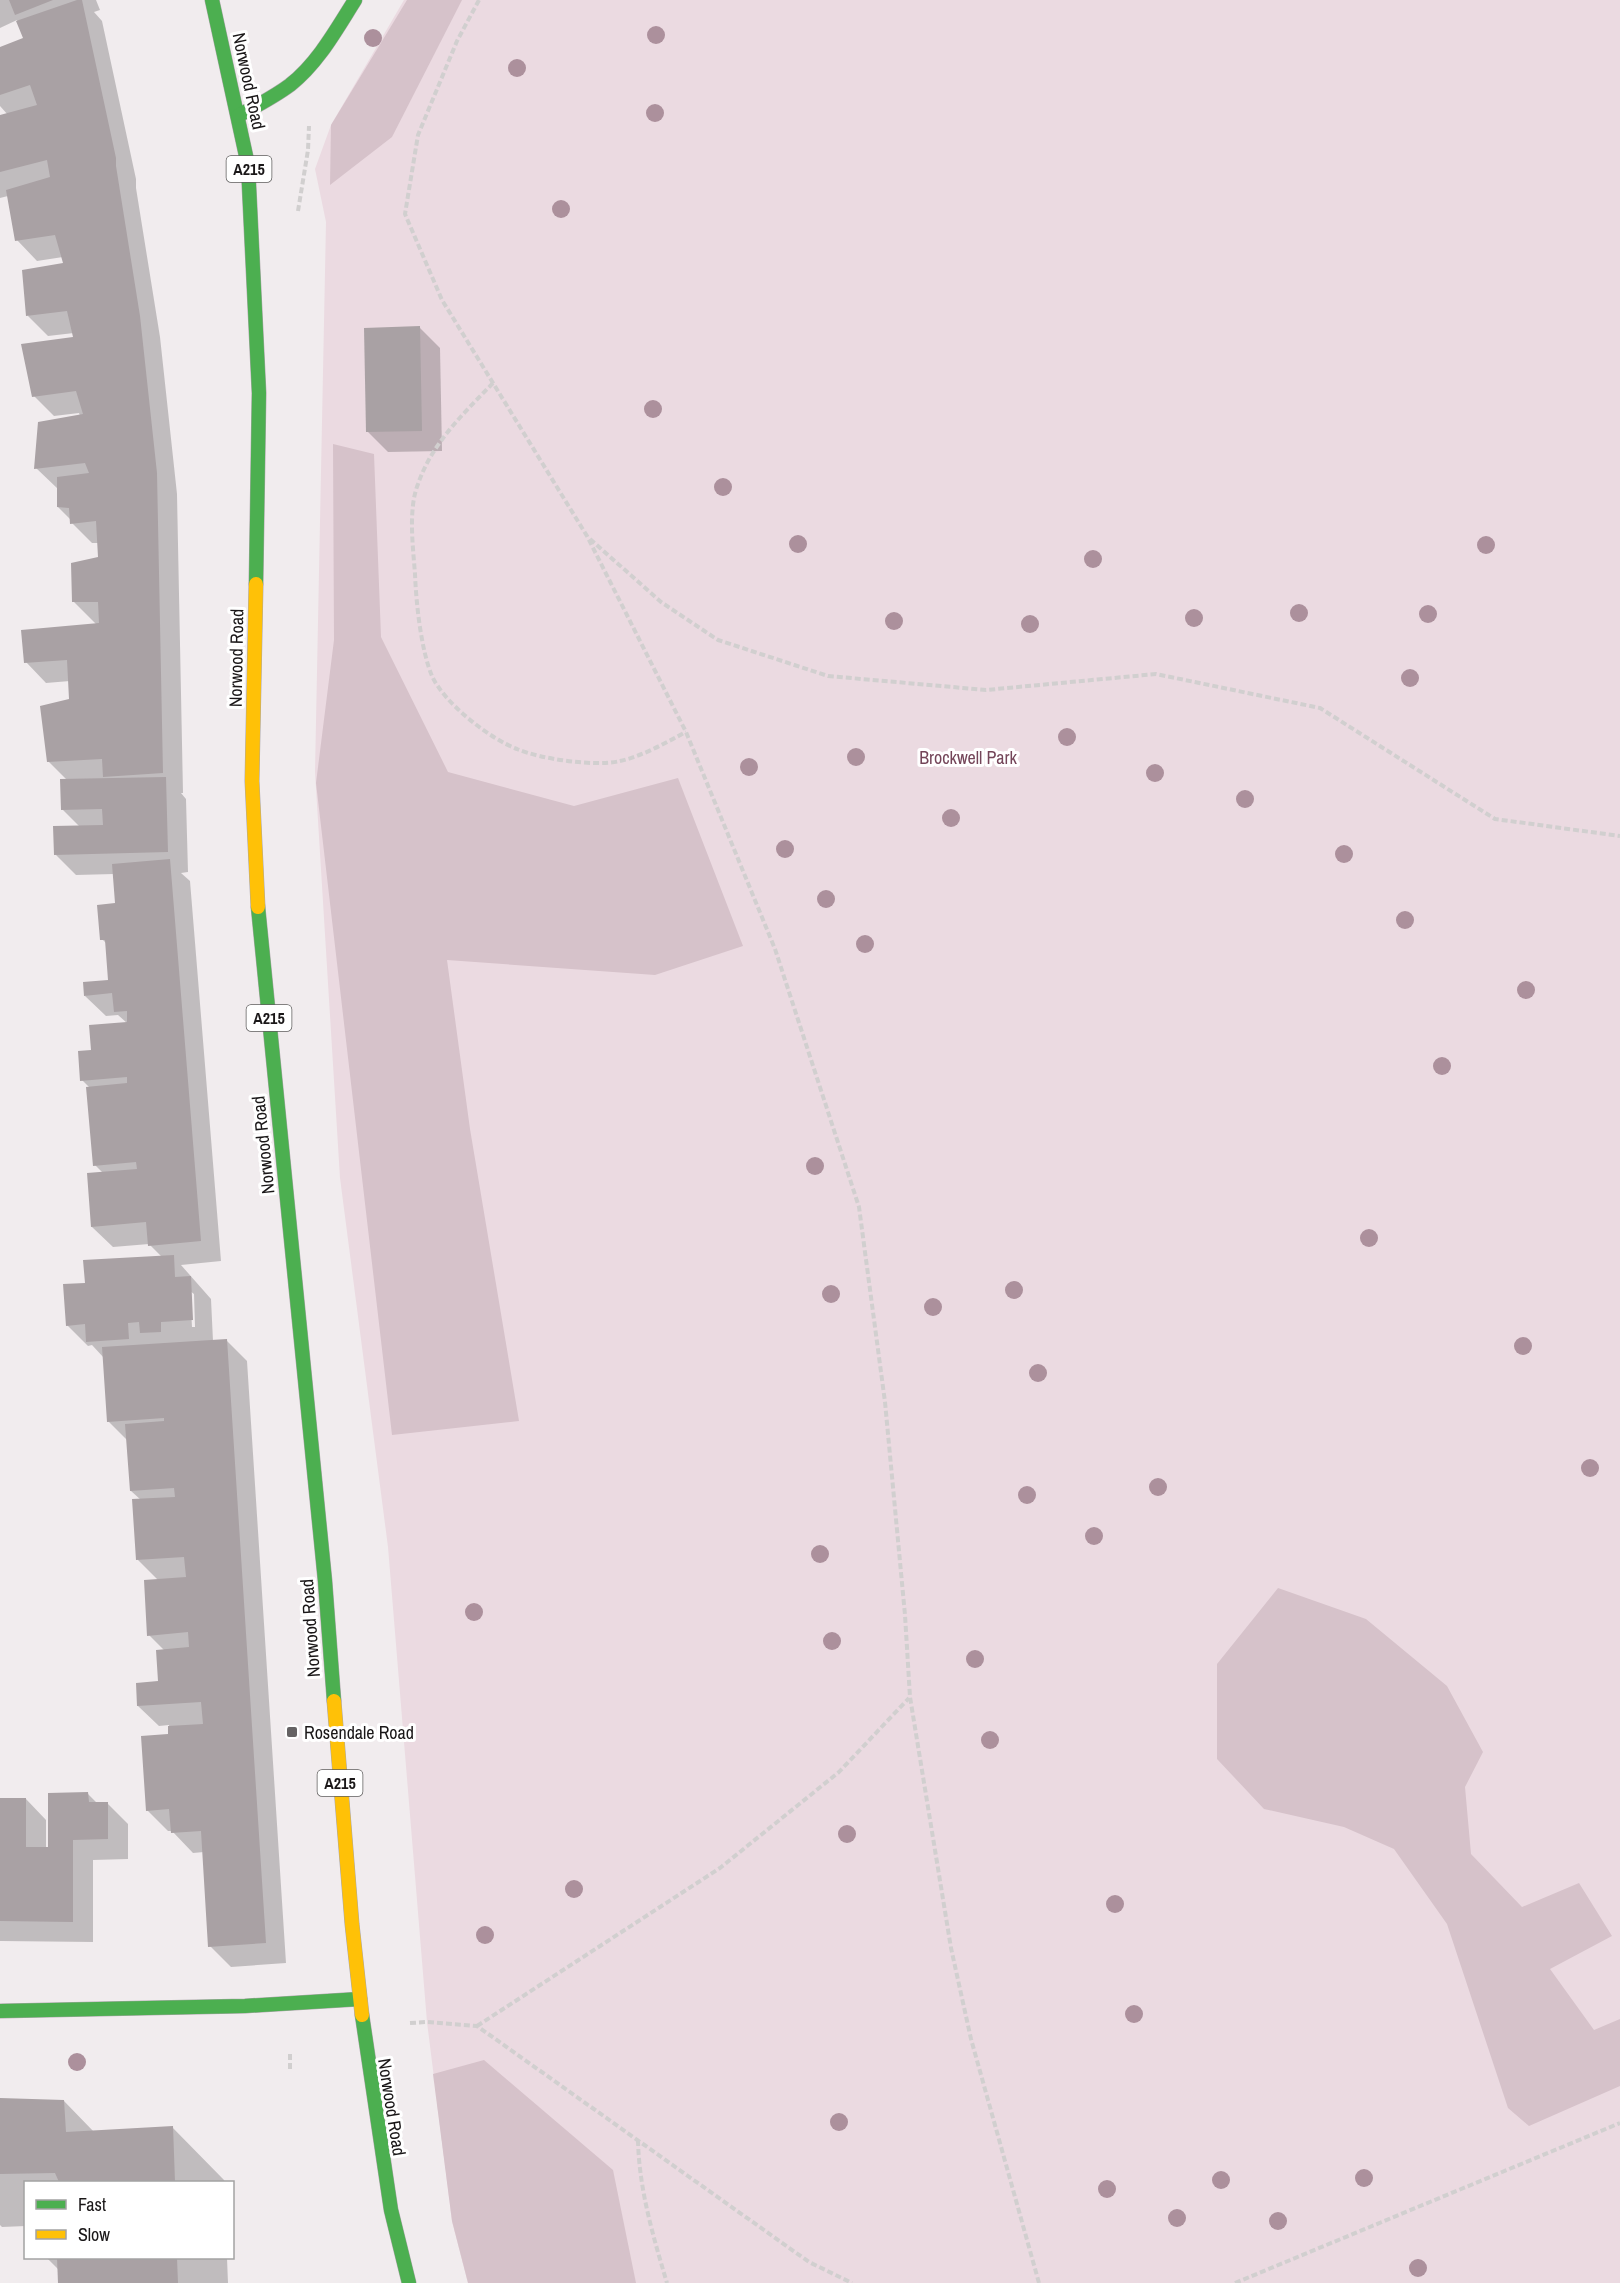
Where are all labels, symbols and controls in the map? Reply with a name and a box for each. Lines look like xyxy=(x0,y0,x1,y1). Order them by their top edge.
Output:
street label: Norwood Road xyxy=(227,30,271,132)
road number: A215 xyxy=(226,156,272,182)
street label: Norwood Road xyxy=(223,609,249,707)
park label: Brockwell Park xyxy=(919,745,1017,770)
road number: A215 xyxy=(246,1005,292,1031)
street label: Norwood Road xyxy=(245,1095,281,1195)
street label: Norwood Road xyxy=(294,1578,326,1678)
place label: Rosendale Road xyxy=(304,1720,414,1745)
marker: Rosendale Road xyxy=(285,1725,299,1739)
road number: A215 xyxy=(318,1770,362,1796)
street label: Norwood Road xyxy=(372,2056,412,2158)
legend xyxy=(24,2181,234,2259)
text: Fast xyxy=(78,2192,106,2217)
text: Slow xyxy=(78,2222,110,2247)

